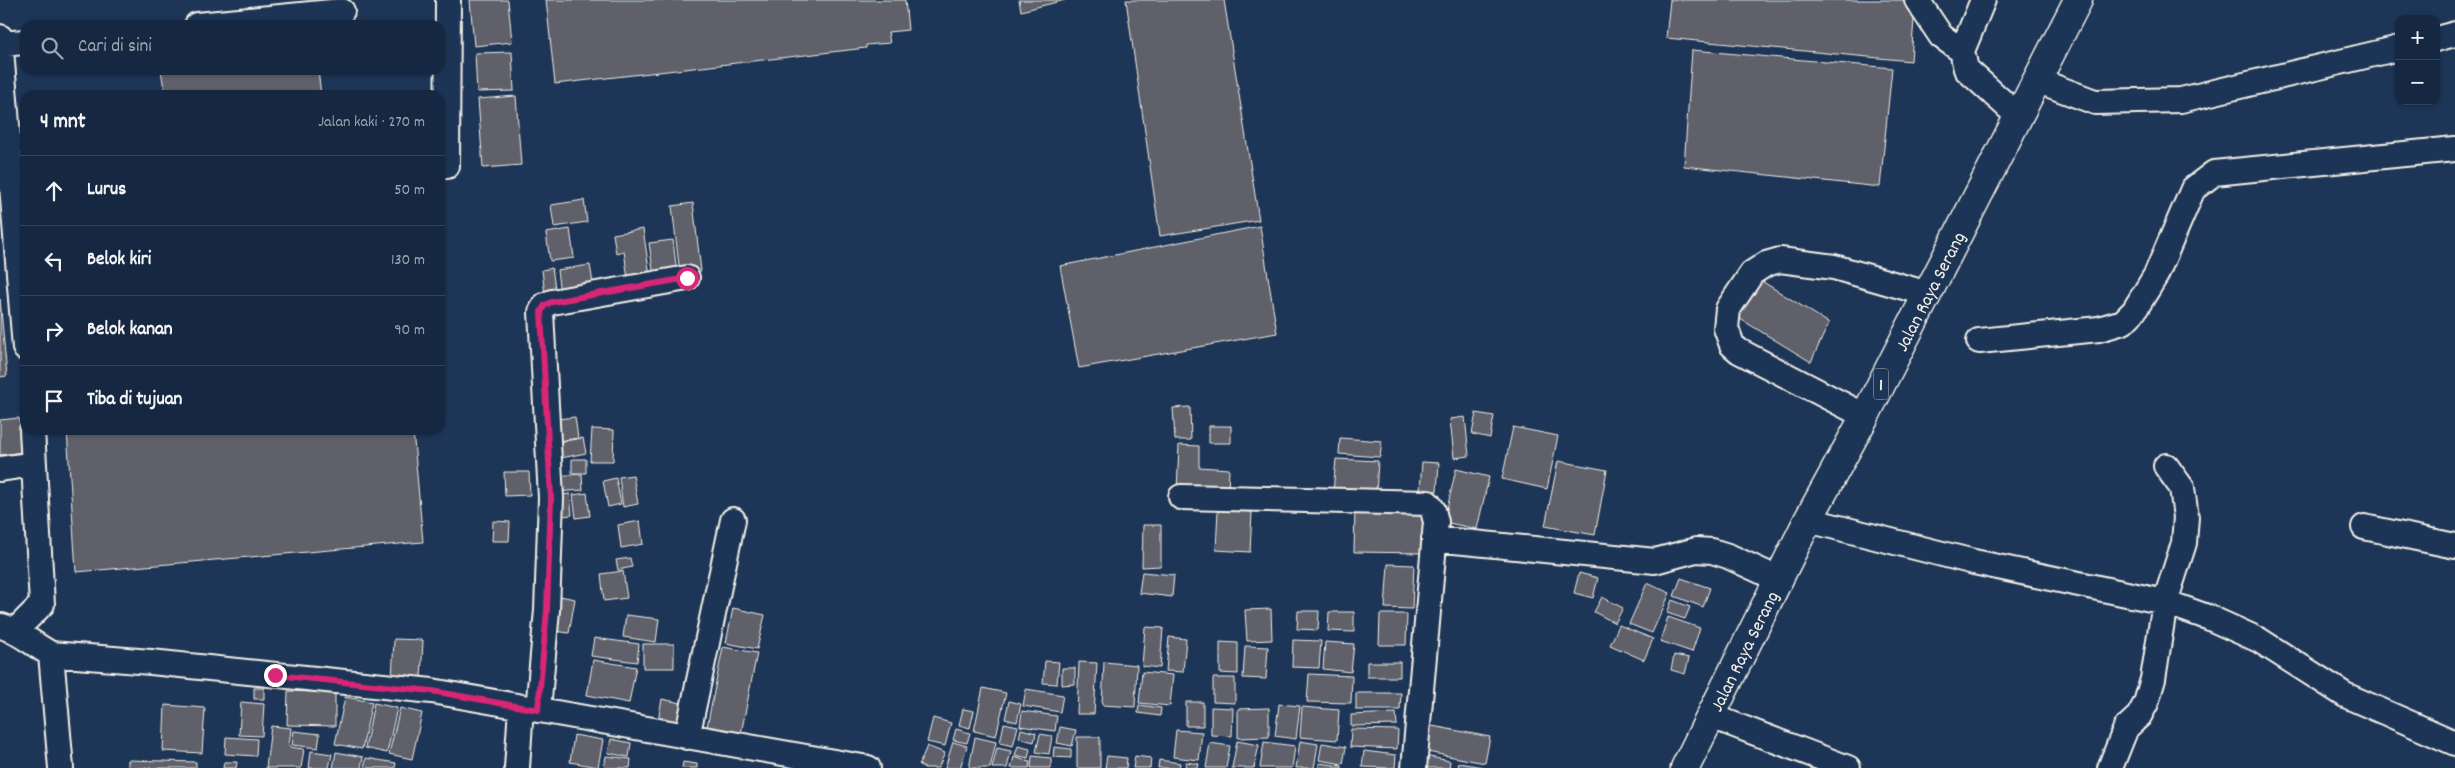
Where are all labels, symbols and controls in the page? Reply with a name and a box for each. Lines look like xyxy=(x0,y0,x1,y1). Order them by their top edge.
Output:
map controls xyxy=(2395,15,2440,105)
button: + xyxy=(2395,15,2440,60)
search box xyxy=(20,20,445,75)
icon: search xyxy=(38,34,66,62)
text: Cari di sini xyxy=(78,34,152,61)
button: − xyxy=(2395,60,2440,105)
text: 4 mnt xyxy=(40,108,85,138)
text: Jalan kaki · 270 m xyxy=(318,111,425,134)
icon: ahead xyxy=(40,177,68,205)
text: Lurus xyxy=(87,177,126,204)
text: 50 m xyxy=(394,179,425,202)
street label: Jalan Raya Serang xyxy=(1890,228,1974,357)
icon: left xyxy=(40,247,68,275)
text: Belok kiri xyxy=(87,247,151,274)
text: 130 m xyxy=(391,249,425,272)
route start xyxy=(676,267,699,290)
icon: right xyxy=(40,317,68,345)
text: Belok kanan xyxy=(87,317,173,344)
text: 90 m xyxy=(394,319,425,342)
road number: 1 xyxy=(1874,368,1888,399)
icon: arrive xyxy=(40,387,68,415)
text: Tiba di tujuan xyxy=(87,387,182,414)
street label: Jalan Raya Serang xyxy=(1705,587,1788,717)
route end xyxy=(264,664,287,687)

